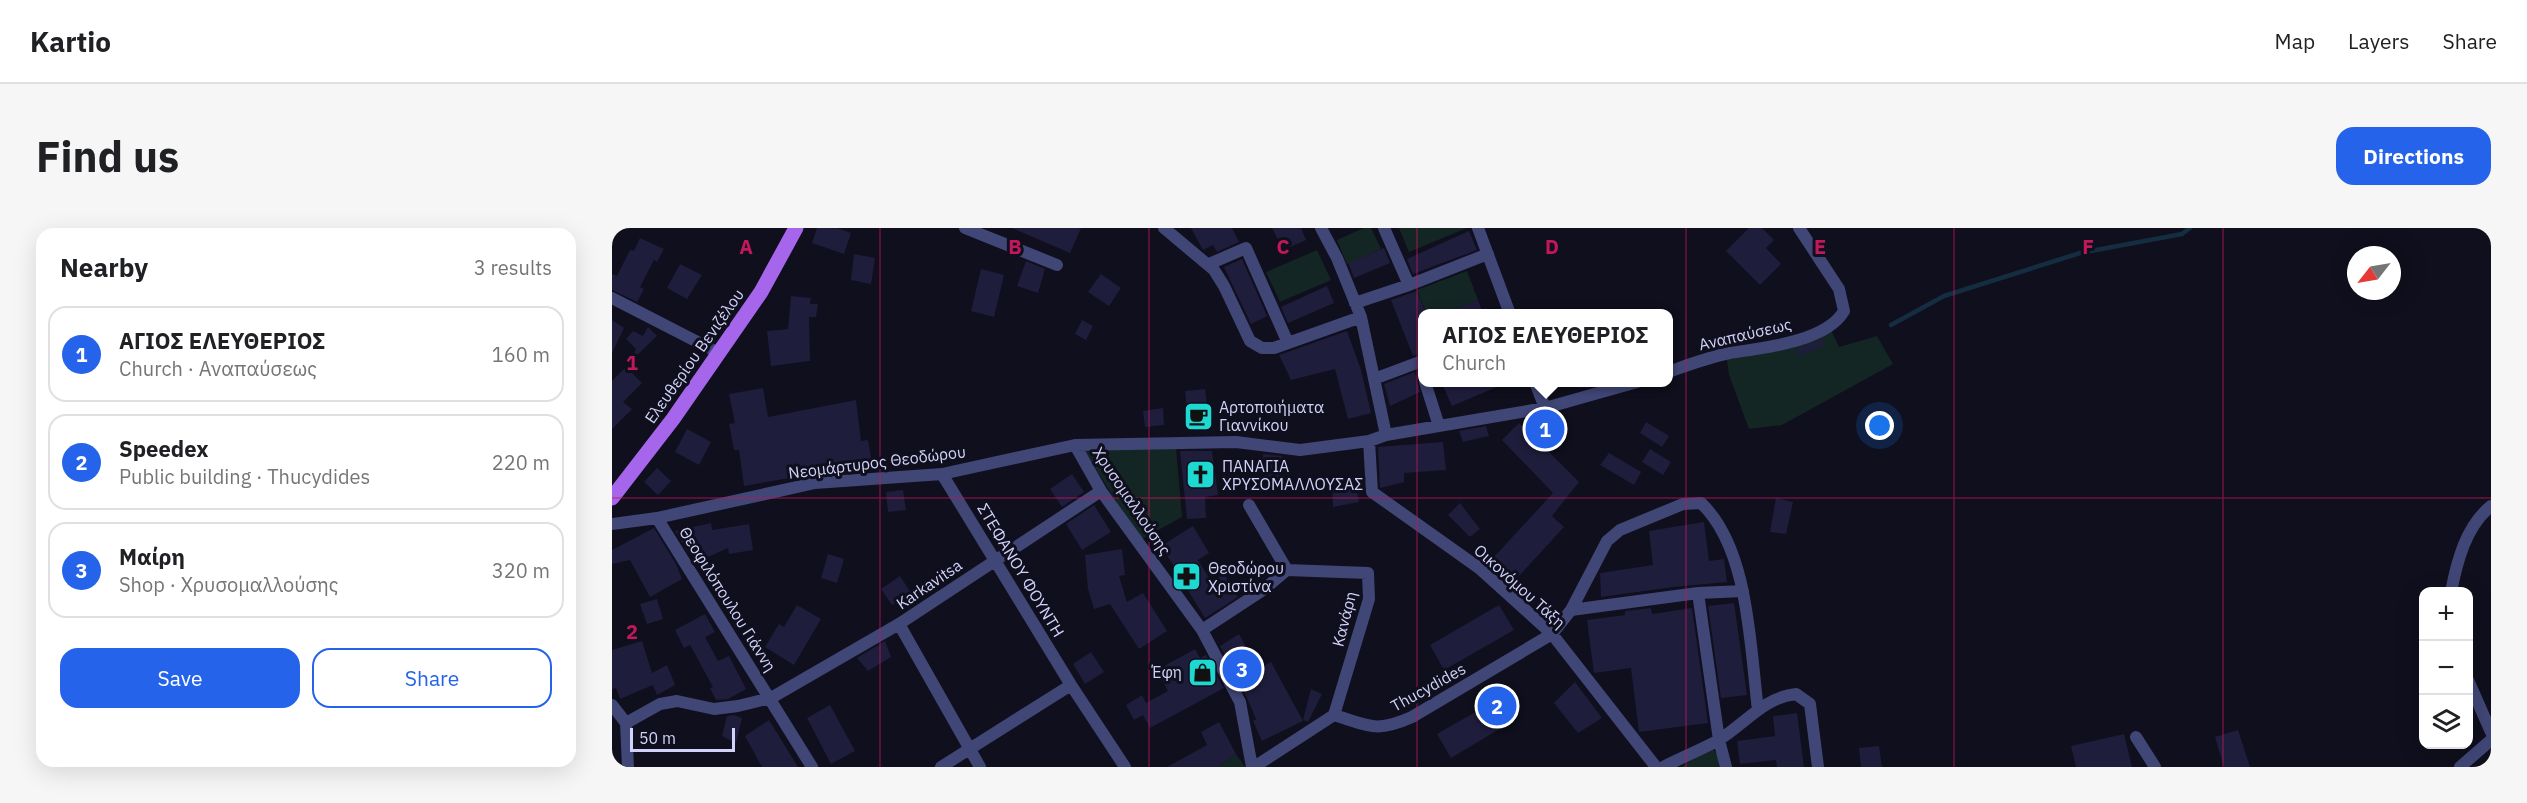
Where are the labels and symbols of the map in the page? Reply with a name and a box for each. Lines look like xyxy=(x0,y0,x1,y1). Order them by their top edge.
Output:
text: A xyxy=(739,233,753,260)
text: B xyxy=(1008,233,1022,260)
text: C xyxy=(1276,233,1290,260)
text: D xyxy=(1545,233,1559,260)
text: E xyxy=(1814,233,1826,260)
text: F xyxy=(2082,233,2094,260)
north arrow xyxy=(2347,246,2401,300)
street label: Ελευθερίου Βενιζέλου xyxy=(640,285,748,427)
street label: Αναπαύσεως xyxy=(1697,314,1794,354)
text: 1 xyxy=(626,349,638,376)
place label: Αρτοποιήματα Γιαννίκου xyxy=(1219,397,1324,435)
cafe icon: Αρτοποιήματα Γιαννίκου xyxy=(1182,400,1214,432)
pin: 1 xyxy=(1526,406,1564,452)
your location xyxy=(1865,411,1894,440)
street label: Νεομάρτυρος Θεοδώρου xyxy=(787,441,967,483)
street label: Χρυσομαλλούσης xyxy=(1088,443,1176,559)
place label: ΠΑΝΑΓΙΑ ΧΡΥΣΟΜΑΛΛΟΥΣΑΣ xyxy=(1222,456,1363,494)
church icon: ΠΑΝΑΓΙΑ ΧΡΥΣΟΜΑΛΛΟΥΣΑΣ xyxy=(1185,459,1217,491)
street label: ΣΤΕΦΑΝΟΥ ΦΟΥΝΤΗ xyxy=(973,500,1069,640)
street label: Θεοφιλόπουλου Γιάννη xyxy=(675,523,781,675)
street label: Οικονόμου Τάξη xyxy=(1470,540,1570,632)
street label: Karkavitsa xyxy=(892,555,966,613)
place label: Θεοδώρου Χριστίνα xyxy=(1208,558,1284,596)
pharmacy icon: Θεοδώρου Χριστίνα xyxy=(1171,561,1203,593)
street label: Κανάρη xyxy=(1327,589,1361,649)
text: 2 xyxy=(626,618,638,645)
pin: 3 xyxy=(1222,646,1262,692)
shop icon: Έφη xyxy=(1187,656,1219,688)
street label: Thucydides xyxy=(1387,658,1469,716)
place label: Έφη xyxy=(1151,662,1182,682)
pin: 2 xyxy=(1478,684,1516,728)
scale bar xyxy=(630,725,735,752)

